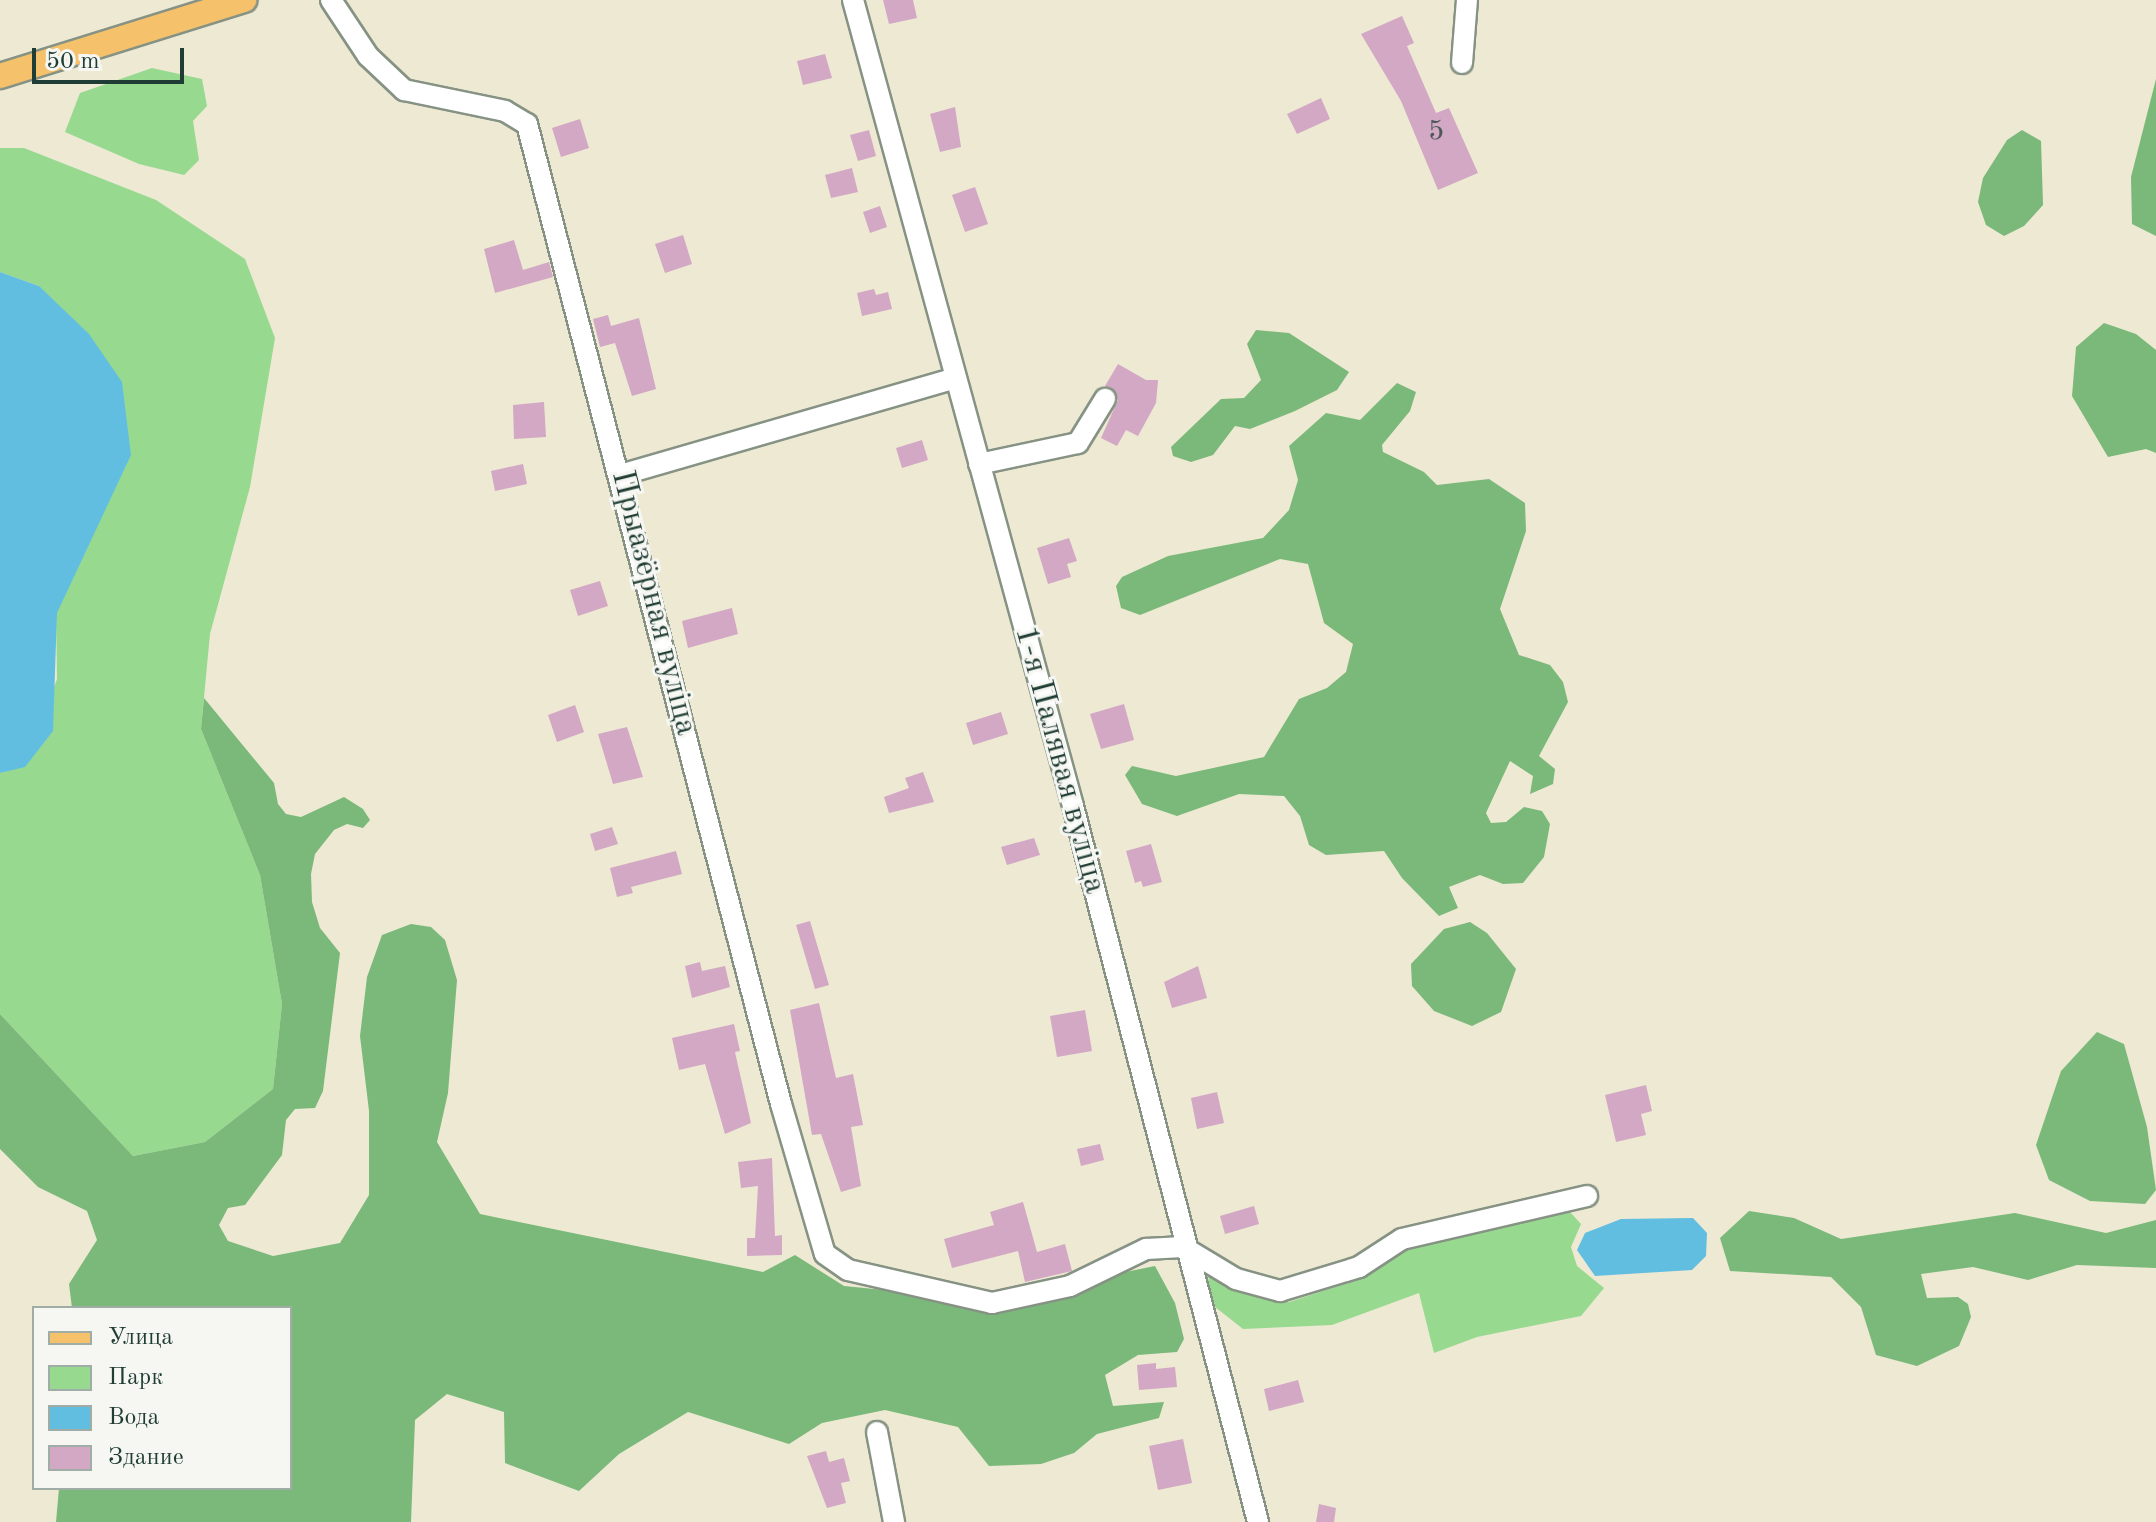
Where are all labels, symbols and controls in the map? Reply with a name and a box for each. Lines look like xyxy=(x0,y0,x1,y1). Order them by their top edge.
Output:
scale bar xyxy=(36,32,188,82)
text: 50 m xyxy=(46,50,100,74)
house number: 5 xyxy=(1428,115,1444,149)
street label: Прыазёрная вуліца xyxy=(602,467,704,739)
street label: 1-я Палявая вуліца xyxy=(1005,622,1113,898)
legend xyxy=(32,1306,292,1490)
text: Улица xyxy=(108,1326,173,1350)
text: Парк xyxy=(108,1366,163,1390)
text: Вода xyxy=(108,1406,159,1430)
text: Здание xyxy=(108,1446,184,1470)

